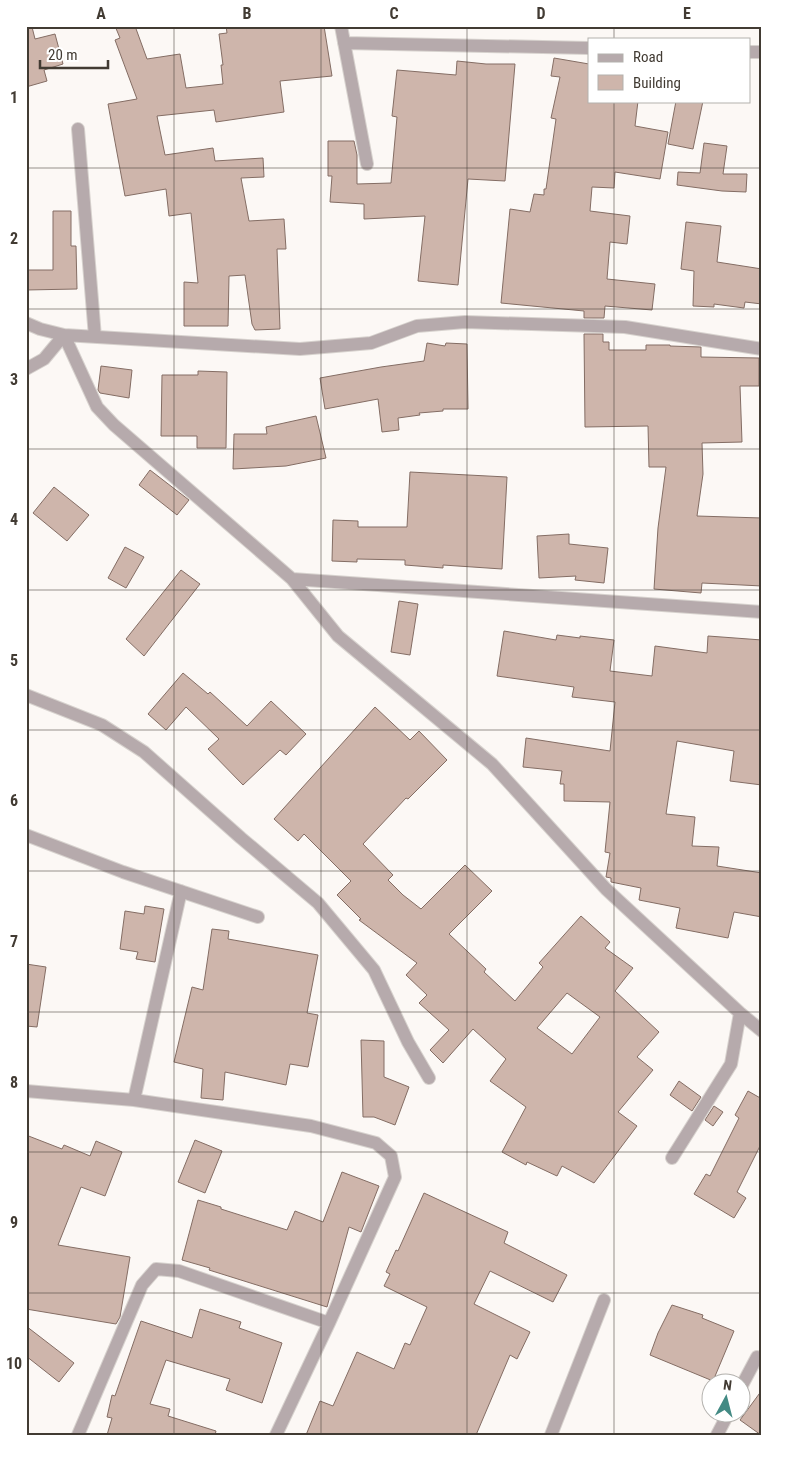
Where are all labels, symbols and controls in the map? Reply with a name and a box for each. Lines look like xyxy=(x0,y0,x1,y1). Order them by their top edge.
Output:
text: A xyxy=(96,4,106,23)
text: B xyxy=(243,4,252,23)
text: C xyxy=(389,4,399,23)
text: D xyxy=(536,4,546,23)
text: E xyxy=(683,4,691,23)
scale bar xyxy=(40,38,108,70)
legend xyxy=(588,38,750,102)
text: 20 m xyxy=(48,46,78,64)
text: Road xyxy=(633,48,663,66)
text: Building xyxy=(633,74,681,92)
text: 1 xyxy=(10,88,18,107)
text: 2 xyxy=(10,229,18,248)
text: 3 xyxy=(10,370,18,389)
text: 4 xyxy=(10,510,18,529)
text: 5 xyxy=(10,651,18,670)
text: 6 xyxy=(10,791,18,810)
text: 7 xyxy=(10,932,18,951)
text: 8 xyxy=(10,1073,18,1092)
text: 9 xyxy=(10,1213,18,1232)
text: 10 xyxy=(6,1354,22,1373)
north arrow xyxy=(700,1374,750,1424)
text: N xyxy=(722,1377,733,1394)

